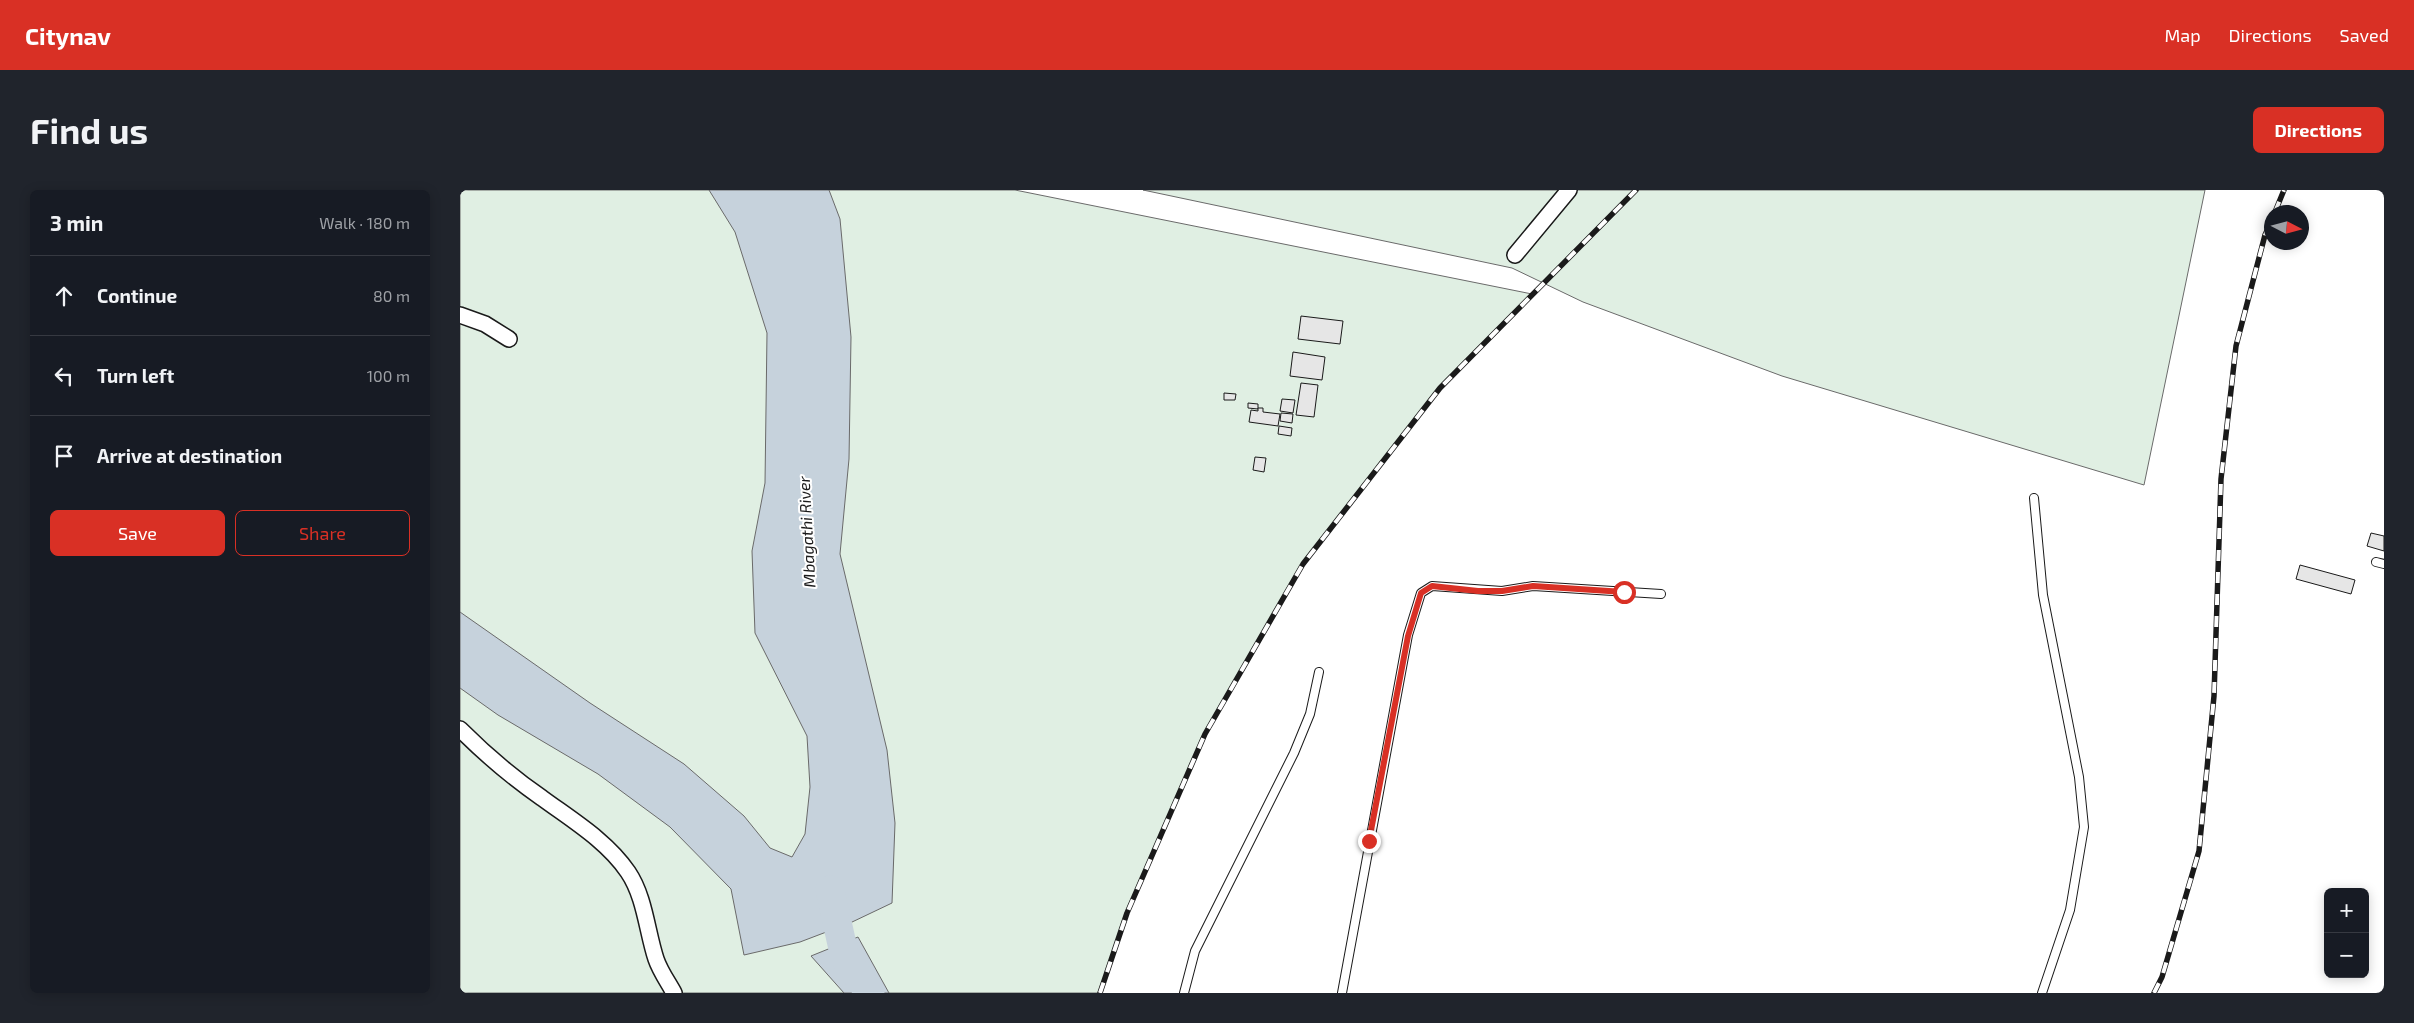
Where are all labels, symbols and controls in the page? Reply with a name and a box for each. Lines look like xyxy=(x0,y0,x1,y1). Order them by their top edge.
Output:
text: Citynav xyxy=(25,21,111,50)
text: Map xyxy=(2164,24,2201,46)
text: Directions xyxy=(2229,24,2312,46)
text: Saved xyxy=(2340,24,2389,46)
button: Directions xyxy=(2253,107,2384,153)
text: Find us xyxy=(30,109,148,151)
north arrow xyxy=(2264,205,2309,250)
text: 3 min xyxy=(50,210,103,235)
text: Walk · 180 m xyxy=(319,213,410,232)
icon: ahead xyxy=(50,282,78,310)
text: Continue xyxy=(97,284,177,307)
text: 80 m xyxy=(373,286,410,305)
icon: left xyxy=(50,362,78,390)
text: Turn left xyxy=(97,364,174,387)
text: 100 m xyxy=(367,366,410,385)
icon: arrive xyxy=(50,442,78,470)
text: Arrive at destination xyxy=(97,444,282,467)
water label: Mbagathi River xyxy=(794,475,818,588)
button: Save xyxy=(50,510,225,556)
button: Share xyxy=(235,510,410,556)
route start xyxy=(1613,581,1636,604)
route end xyxy=(1358,830,1381,853)
map controls xyxy=(2324,888,2369,978)
button: + xyxy=(2324,888,2369,933)
button: − xyxy=(2324,933,2369,978)

